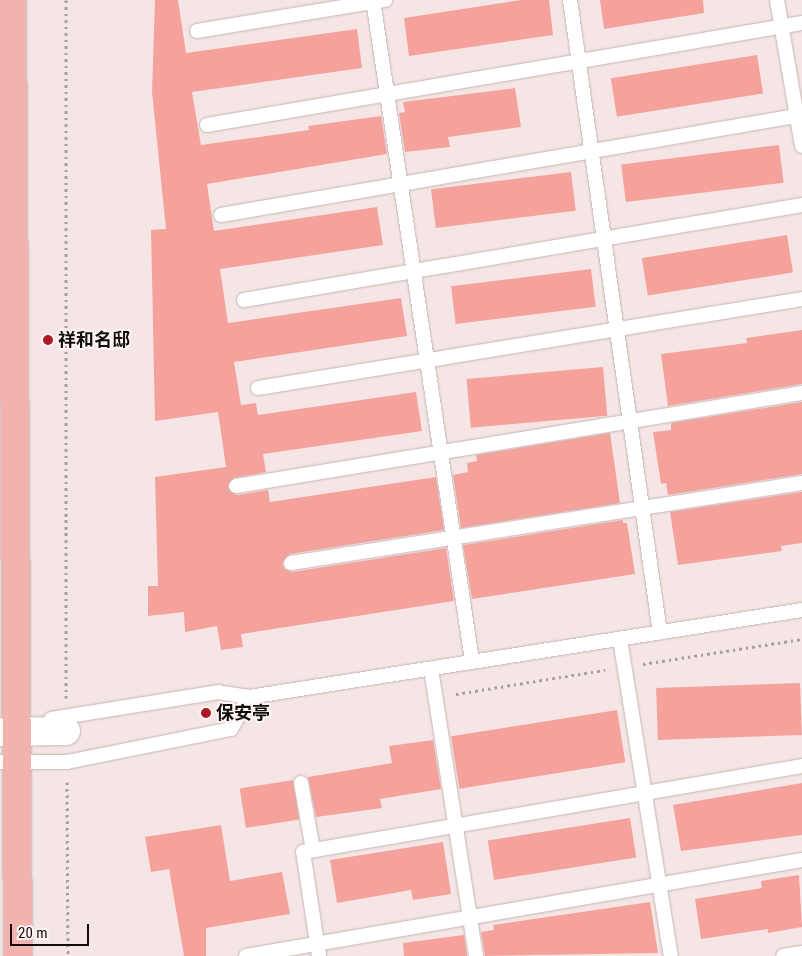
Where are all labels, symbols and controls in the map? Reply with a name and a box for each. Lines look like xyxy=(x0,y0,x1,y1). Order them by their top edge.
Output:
place label: 祥和名邸 xyxy=(58,329,130,351)
marker: 祥和名邸 xyxy=(42,334,54,346)
place label: 保安亭 xyxy=(216,702,270,724)
marker: 保安亭 xyxy=(200,707,212,719)
scale bar xyxy=(12,914,91,946)
text: 20 m xyxy=(18,924,48,942)

